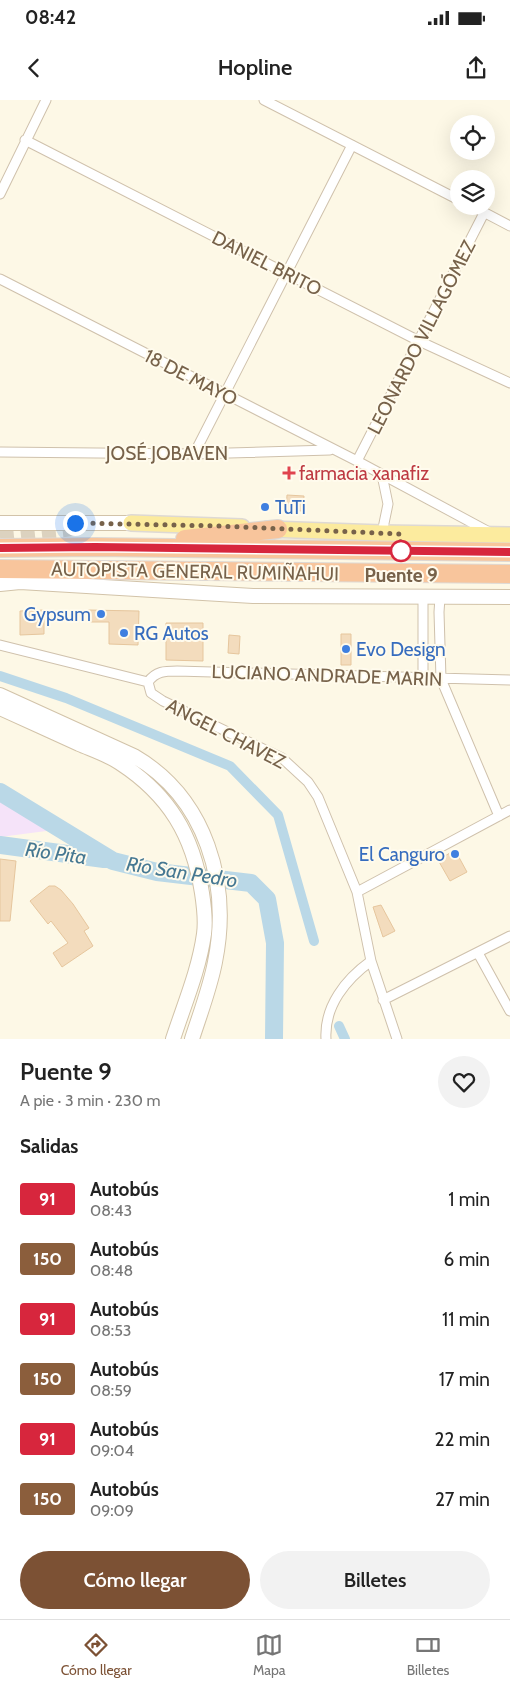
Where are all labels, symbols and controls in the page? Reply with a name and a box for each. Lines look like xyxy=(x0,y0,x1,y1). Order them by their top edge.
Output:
text: 08:42 xyxy=(25,6,76,29)
icon: back xyxy=(20,54,48,82)
text: Hopline xyxy=(218,54,292,81)
icon: share xyxy=(462,54,490,82)
map controls xyxy=(450,115,495,215)
button: locate xyxy=(450,115,495,160)
button: layers xyxy=(450,170,495,215)
street label: DANIEL BRITO xyxy=(208,226,325,301)
street label: LEONARDO VILLAGÓMEZ xyxy=(362,236,481,438)
street label: 18 DE MAYO xyxy=(140,344,241,411)
street label: JOSÉ JOBAVEN xyxy=(105,441,228,465)
place label: farmacia xanafiz xyxy=(299,462,429,485)
marker: farmacia xanafiz xyxy=(283,467,295,479)
place label: TuTi xyxy=(275,496,306,519)
marker: TuTi xyxy=(259,501,271,513)
your location xyxy=(63,511,88,536)
marker: Puente 9 xyxy=(390,540,412,562)
street label: AUTOPISTA GENERAL RUMIÑAHUI xyxy=(51,556,339,586)
place label: Puente 9 xyxy=(364,564,438,587)
place label: Gypsum xyxy=(24,603,91,626)
marker: Gypsum xyxy=(95,608,107,620)
place label: RG Autos xyxy=(134,622,209,645)
marker: RG Autos xyxy=(118,627,130,639)
place label: Evo Design xyxy=(356,638,446,661)
marker: Evo Design xyxy=(340,643,352,655)
street label: LUCIANO ANDRADE MARIN xyxy=(211,660,443,691)
street label: ANGEL CHAVEZ xyxy=(162,694,290,774)
water label: Río Pita xyxy=(24,837,88,869)
place label: El Canguro xyxy=(359,843,445,866)
marker: El Canguro xyxy=(449,848,461,860)
water label: Río San Pedro xyxy=(125,851,239,893)
button: heart xyxy=(438,1056,490,1108)
text: Puente 9 xyxy=(20,1057,112,1086)
text: A pie · 3 min · 230 m xyxy=(20,1091,160,1110)
text: Salidas xyxy=(20,1135,78,1158)
text: Autobús xyxy=(90,1178,159,1201)
text: 91 xyxy=(39,1188,56,1210)
text: 1 min xyxy=(448,1188,490,1211)
text: 08:43 xyxy=(90,1201,132,1220)
text: Autobús xyxy=(90,1238,159,1261)
text: 150 xyxy=(33,1248,62,1270)
text: 6 min xyxy=(444,1248,490,1271)
text: 08:48 xyxy=(90,1261,133,1280)
text: Autobús xyxy=(90,1298,159,1321)
text: 91 xyxy=(39,1308,56,1330)
text: 11 min xyxy=(442,1308,490,1331)
text: 08:53 xyxy=(90,1321,132,1340)
text: Autobús xyxy=(90,1358,159,1381)
text: 150 xyxy=(33,1368,62,1390)
text: 17 min xyxy=(439,1368,490,1391)
text: 08:59 xyxy=(90,1381,132,1400)
text: Autobús xyxy=(90,1418,159,1441)
text: 91 xyxy=(39,1428,56,1450)
text: 22 min xyxy=(435,1428,490,1451)
text: 09:04 xyxy=(90,1441,134,1460)
text: Autobús xyxy=(90,1478,159,1501)
text: 150 xyxy=(33,1488,62,1510)
text: 27 min xyxy=(435,1488,490,1511)
text: 09:09 xyxy=(90,1501,134,1520)
button: Cómo llegar xyxy=(20,1551,250,1609)
button: Billetes xyxy=(260,1551,490,1609)
tab: Cómo llegar xyxy=(61,1631,132,1679)
tab: Mapa xyxy=(253,1631,286,1679)
tab: Billetes xyxy=(407,1631,449,1679)

